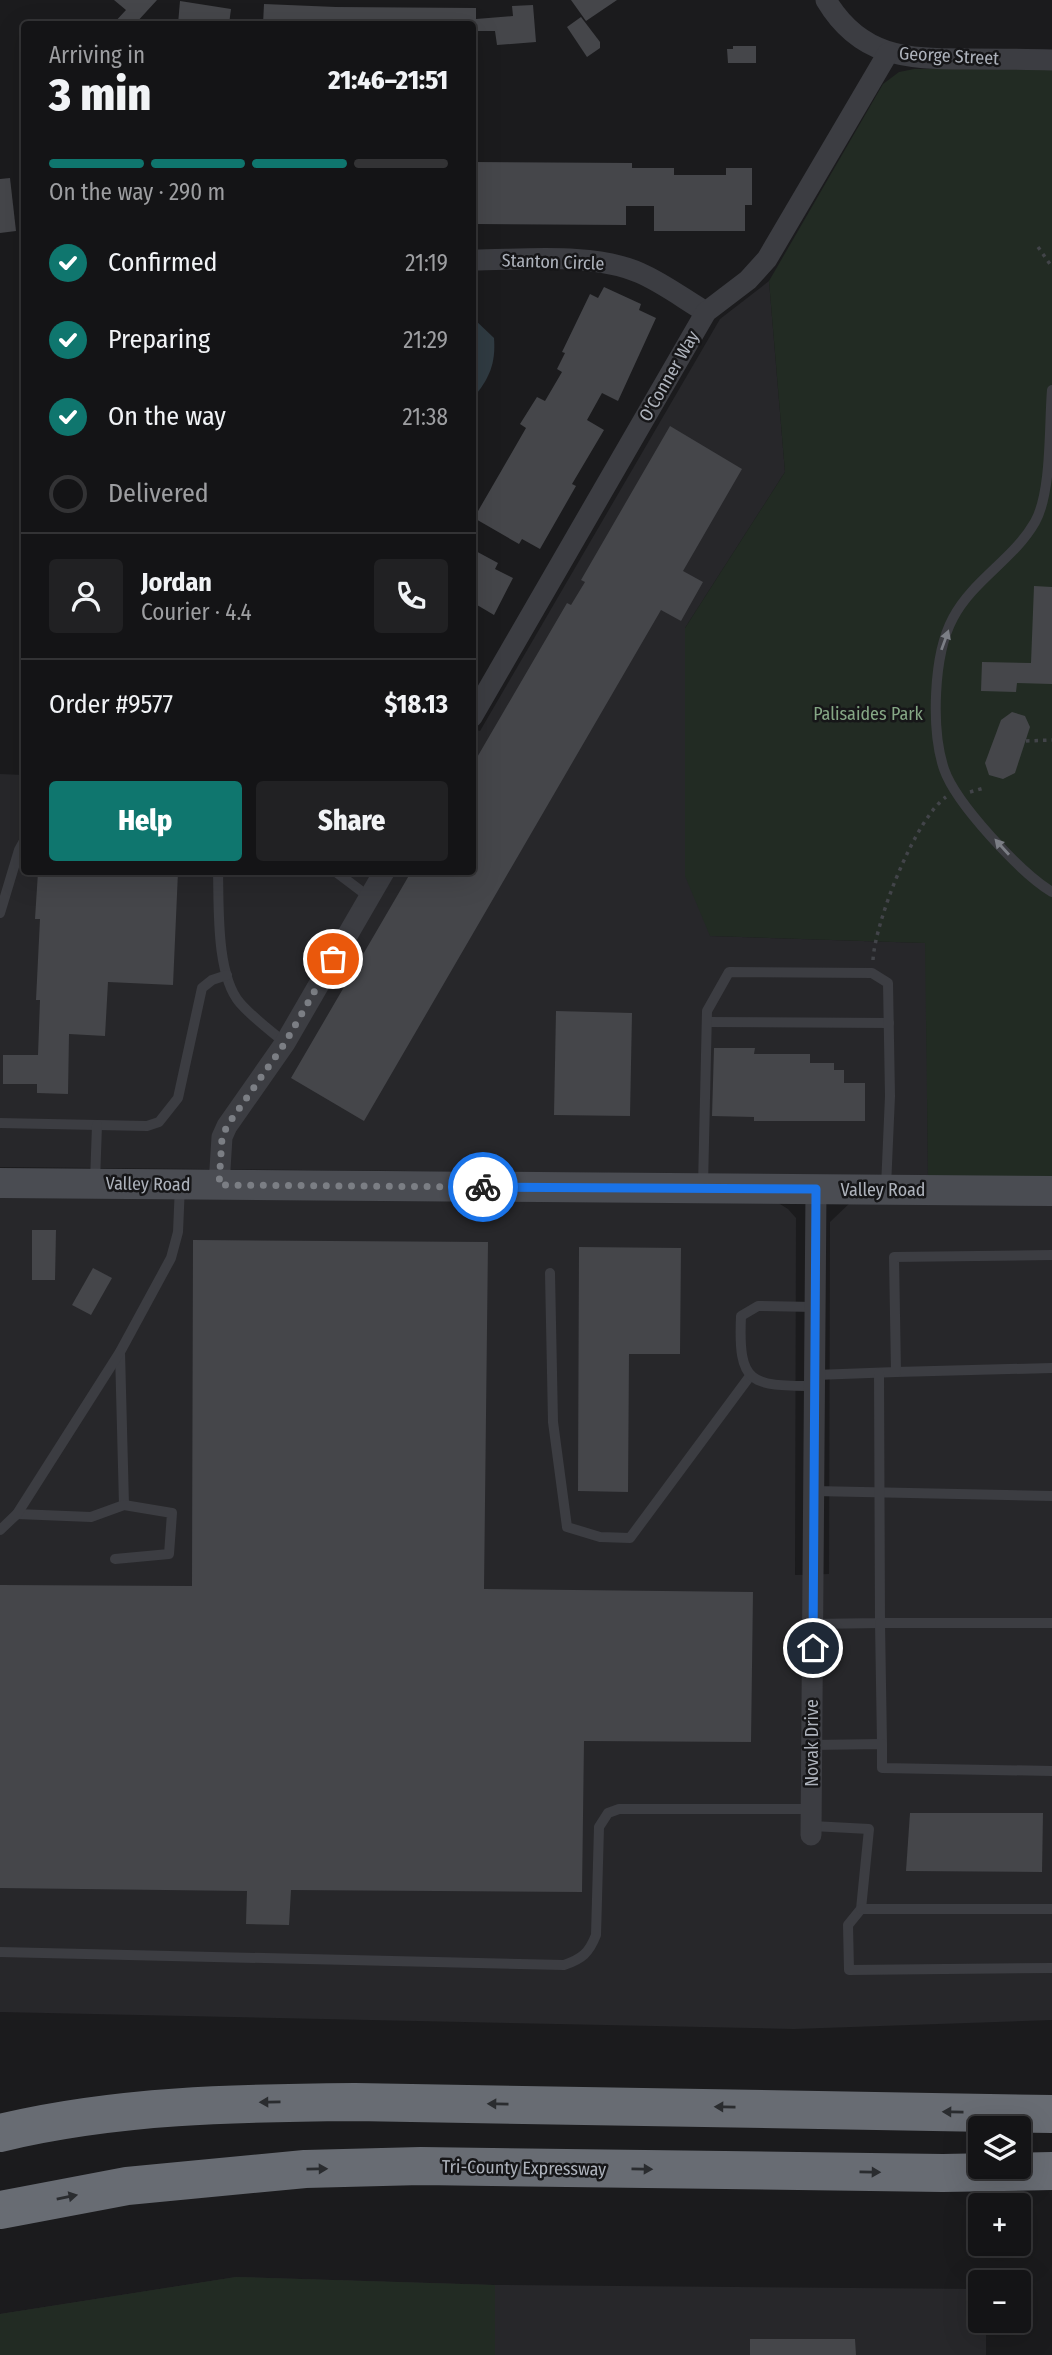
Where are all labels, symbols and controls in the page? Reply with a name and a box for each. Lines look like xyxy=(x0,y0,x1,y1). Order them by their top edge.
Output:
text: Arriving in xyxy=(49,41,145,69)
street label: George Street xyxy=(898,42,1000,70)
text: 21:46–21:51 xyxy=(328,65,448,96)
text: 3 min xyxy=(49,67,151,122)
text: On the way · 290 m xyxy=(49,178,225,206)
icon: check xyxy=(49,244,87,282)
text: Confirmed xyxy=(108,247,218,278)
text: 21:19 xyxy=(405,249,448,277)
street label: Stanton Circle xyxy=(501,249,605,275)
icon: check xyxy=(49,321,87,359)
text: Preparing xyxy=(108,324,210,355)
text: 21:29 xyxy=(403,326,448,354)
street label: O'Conner Way xyxy=(634,327,704,425)
icon: check xyxy=(49,398,87,436)
text: On the way xyxy=(108,401,226,432)
text: 21:38 xyxy=(402,403,448,431)
text: Delivered xyxy=(108,478,209,509)
button: person xyxy=(49,559,123,633)
button: phone xyxy=(374,559,448,633)
text: Jordan xyxy=(141,567,212,598)
text: Courier · 4.4 xyxy=(141,598,252,626)
one-way arrow xyxy=(940,630,951,651)
text: Order #9577 xyxy=(49,689,173,720)
text: $18.13 xyxy=(385,689,448,720)
park label: Palisaides Park xyxy=(813,703,923,725)
button: Help xyxy=(49,781,242,861)
button: Share xyxy=(256,781,448,861)
one-way arrow xyxy=(994,838,1010,856)
pin xyxy=(303,929,363,989)
icon: bag xyxy=(314,940,352,978)
courier xyxy=(448,1152,518,1222)
icon: bike xyxy=(464,1168,502,1206)
street label: Valley Road xyxy=(105,1172,191,1196)
street label: Valley Road xyxy=(841,1179,925,1201)
pin xyxy=(783,1618,843,1678)
icon: home xyxy=(794,1629,832,1667)
street label: Novak Drive xyxy=(801,1699,823,1787)
one-way arrow xyxy=(259,2096,281,2108)
one-way arrow xyxy=(486,2098,508,2110)
one-way arrow xyxy=(714,2102,736,2113)
one-way arrow xyxy=(941,2106,963,2118)
map controls xyxy=(968,2116,1031,2333)
button: layers xyxy=(968,2116,1031,2179)
street label: Tri-County Expressway xyxy=(442,2156,606,2180)
one-way arrow xyxy=(306,2163,328,2174)
one-way arrow xyxy=(632,2163,654,2175)
one-way arrow xyxy=(859,2166,881,2178)
one-way arrow xyxy=(56,2191,78,2202)
button: + xyxy=(968,2193,1031,2256)
button: − xyxy=(968,2270,1031,2333)

